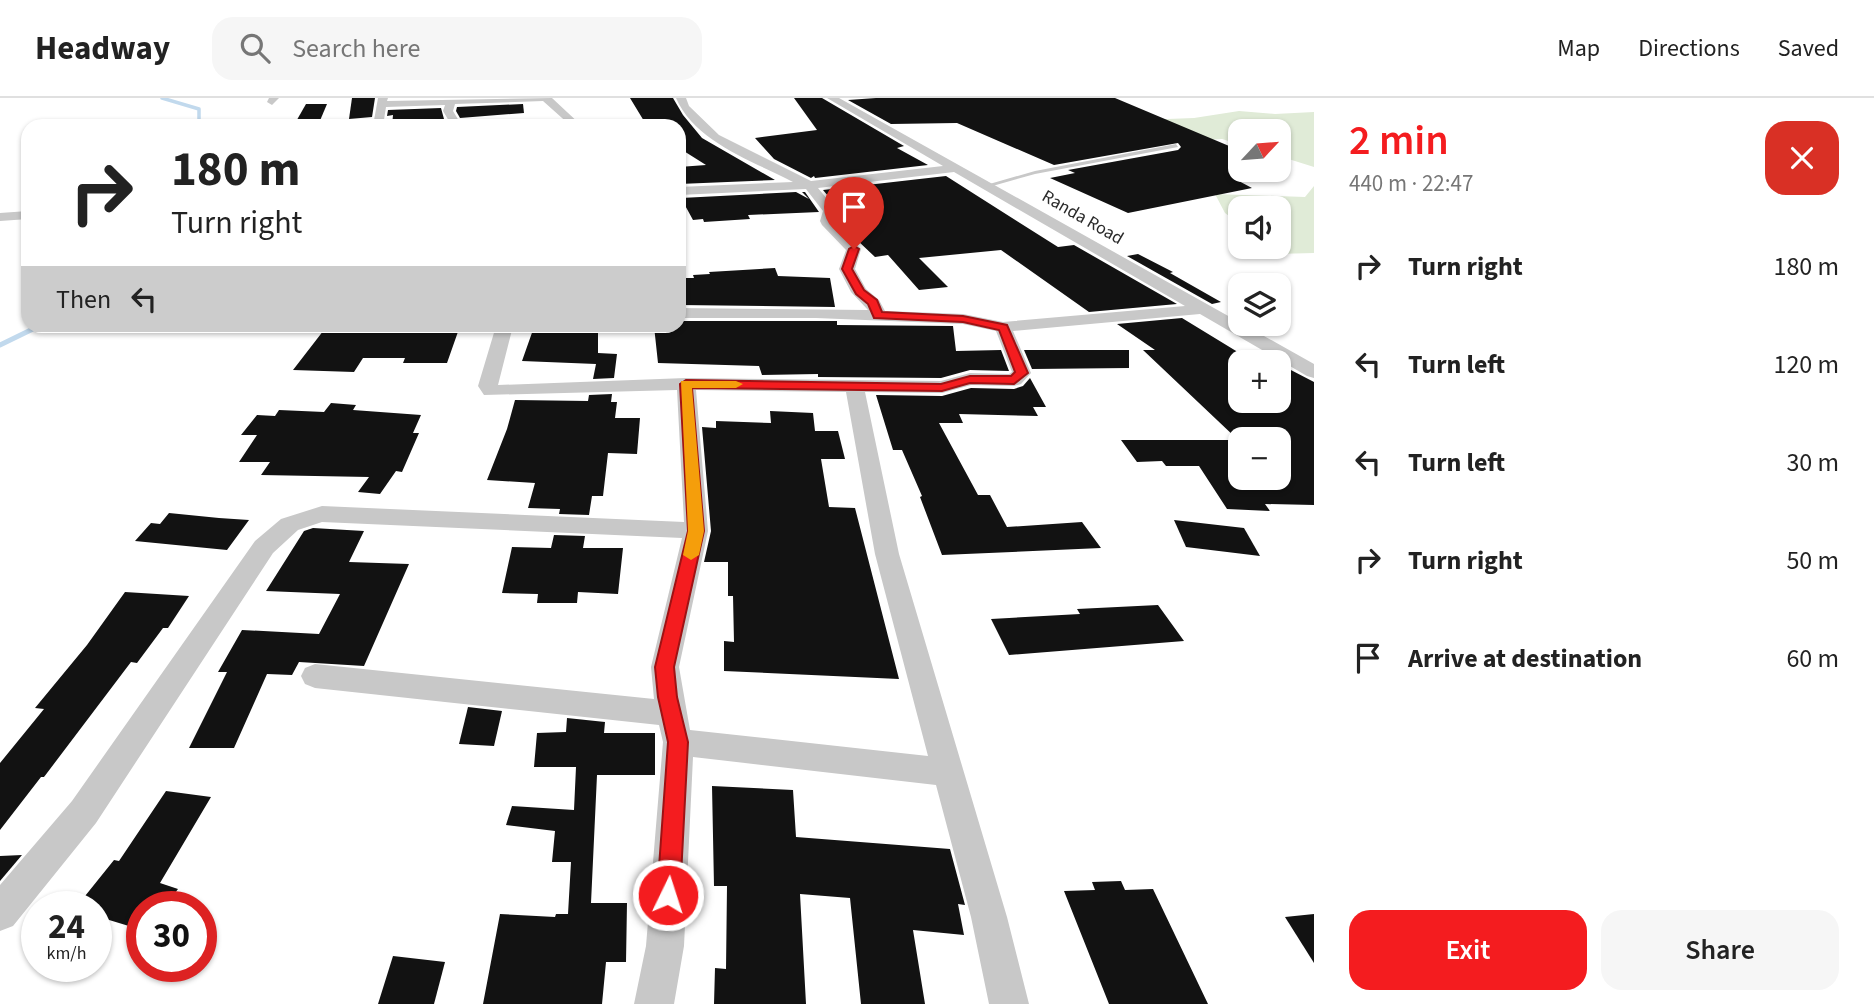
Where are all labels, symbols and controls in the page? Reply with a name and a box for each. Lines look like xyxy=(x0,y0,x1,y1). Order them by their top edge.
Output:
search box xyxy=(212,17,702,80)
text: Headway xyxy=(35,25,170,72)
icon: search xyxy=(236,29,274,67)
text: Search here xyxy=(292,30,420,67)
text: Map xyxy=(1557,31,1600,66)
text: Directions xyxy=(1638,31,1740,66)
text: Saved xyxy=(1778,31,1839,66)
text: 2 min xyxy=(1349,111,1449,171)
north arrow xyxy=(1228,119,1292,182)
map controls xyxy=(1228,119,1291,490)
button: close xyxy=(1765,121,1839,195)
text: 180 m xyxy=(171,135,300,205)
icon: right xyxy=(56,147,147,238)
text: 440 m · 22:47 xyxy=(1349,167,1473,200)
pin xyxy=(824,177,884,249)
street label: Randa Road xyxy=(1037,184,1128,251)
icon: arrive xyxy=(835,188,873,226)
button: sound xyxy=(1228,196,1291,259)
text: Turn right xyxy=(171,200,302,246)
icon: right xyxy=(1349,247,1387,285)
text: Turn right xyxy=(1408,248,1523,285)
text: 180 m xyxy=(1773,248,1839,285)
button: layers xyxy=(1228,273,1291,336)
icon: left xyxy=(125,280,163,318)
text: Then xyxy=(56,281,111,318)
icon: left xyxy=(1349,345,1387,383)
text: Turn left xyxy=(1408,346,1505,383)
text: 120 m xyxy=(1773,346,1839,383)
button: + xyxy=(1228,350,1291,413)
button: − xyxy=(1228,427,1291,490)
icon: left xyxy=(1349,443,1387,481)
text: Turn left xyxy=(1408,444,1505,481)
text: 30 m xyxy=(1786,444,1839,481)
icon: right xyxy=(1349,541,1387,579)
text: Turn right xyxy=(1408,542,1523,579)
text: 50 m xyxy=(1786,542,1839,579)
icon: arrive xyxy=(1349,639,1387,677)
text: Arrive at destination xyxy=(1408,640,1642,677)
text: 60 m xyxy=(1786,640,1839,677)
position arrow xyxy=(631,858,705,932)
speed limit sign: 30 xyxy=(126,891,217,982)
text: 24 xyxy=(48,902,85,952)
button: Exit xyxy=(1349,910,1587,990)
button: Share xyxy=(1601,910,1839,990)
text: km/h xyxy=(47,941,86,966)

